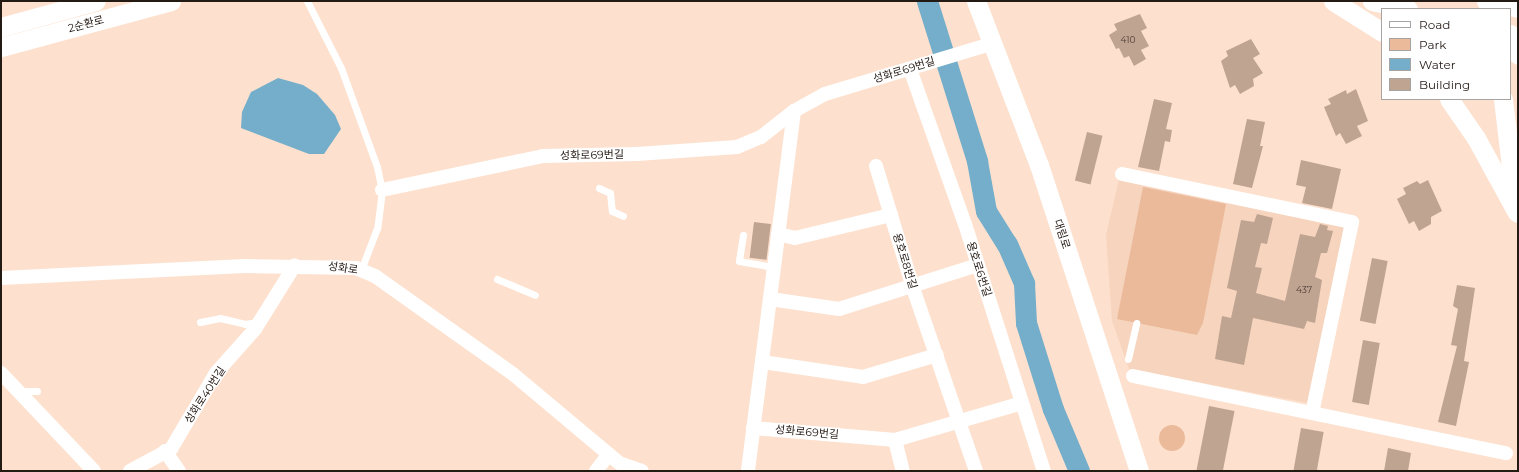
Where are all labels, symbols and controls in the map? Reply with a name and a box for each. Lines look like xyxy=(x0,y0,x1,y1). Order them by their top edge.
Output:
legend xyxy=(1381,8,1511,100)
street label: 2순환로 xyxy=(67,13,105,35)
text: Road xyxy=(1419,17,1450,32)
house number: 410 xyxy=(1121,35,1135,45)
text: Park xyxy=(1419,37,1446,52)
street label: 성화로69번길 xyxy=(871,54,937,86)
text: Water xyxy=(1419,57,1455,72)
text: Building xyxy=(1419,77,1470,92)
street label: 성화로69번길 xyxy=(560,148,624,162)
street label: 대림로 xyxy=(1051,218,1073,250)
street label: 용호로8번길 xyxy=(890,232,920,290)
street label: 용호로6번길 xyxy=(964,240,994,298)
street label: 성화로 xyxy=(327,259,359,277)
house number: 437 xyxy=(1296,285,1312,295)
street label: 성화로40번길 xyxy=(182,364,228,426)
street label: 성화로69번길 xyxy=(775,423,839,441)

